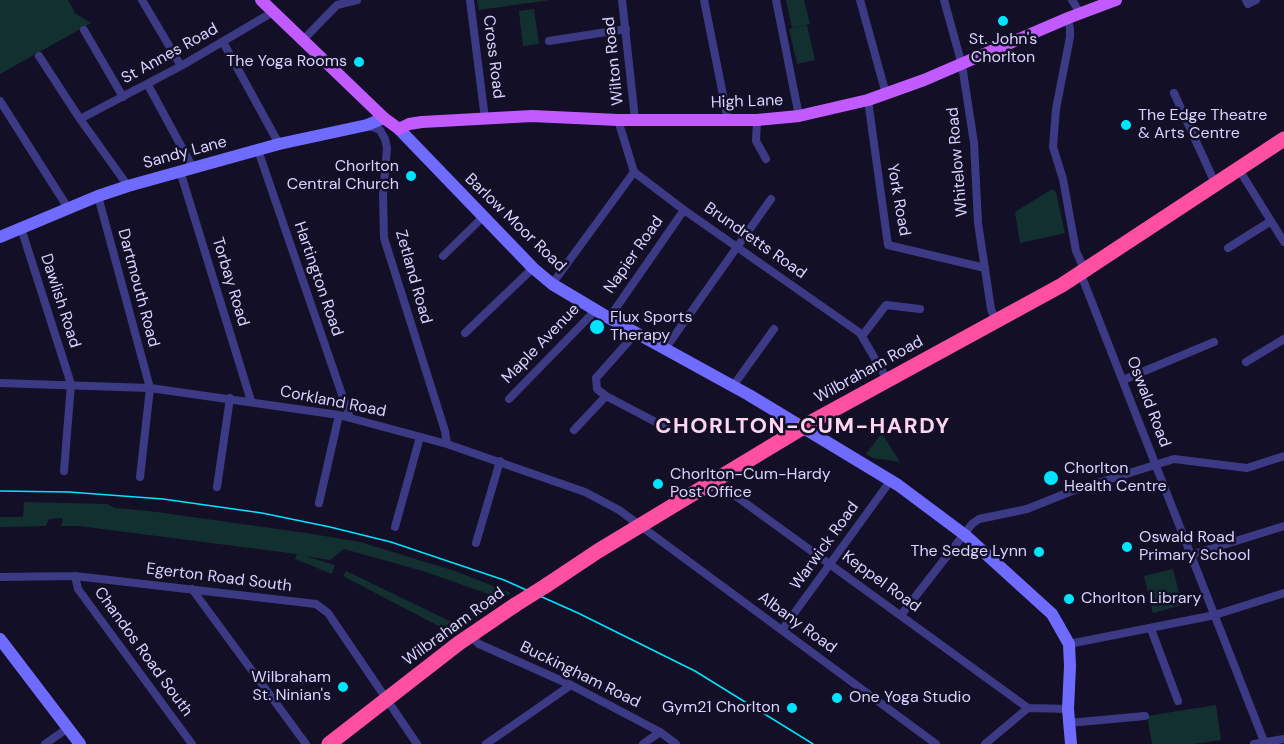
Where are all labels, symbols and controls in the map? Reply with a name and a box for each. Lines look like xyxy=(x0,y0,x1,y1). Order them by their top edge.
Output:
street label: Cross Road xyxy=(478,14,508,100)
marker: St. John's Chorlton xyxy=(996,14,1010,28)
street label: Wilton Road xyxy=(600,16,628,106)
street label: St Annes Road xyxy=(118,20,222,88)
place label: St. John's Chorlton xyxy=(969,30,1037,68)
place label: The Yoga Rooms xyxy=(226,52,347,72)
marker: The Yoga Rooms xyxy=(352,55,366,69)
street label: High Lane xyxy=(710,91,784,113)
street label: Whitelow Road xyxy=(944,106,972,218)
place label: The Edge Theatre & Arts Centre xyxy=(1138,106,1267,144)
marker: The Edge Theatre & Arts Centre xyxy=(1119,118,1133,132)
street label: Sandy Lane xyxy=(141,133,229,173)
place label: Chorlton Central Church xyxy=(287,157,399,195)
street label: York Road xyxy=(882,162,914,238)
marker: Chorlton Central Church xyxy=(404,169,418,183)
street label: Barlow Moor Road xyxy=(460,170,570,276)
street label: Brundretts Road xyxy=(700,199,810,283)
street label: Napier Road xyxy=(600,213,668,297)
street label: Hartington Road xyxy=(289,219,347,339)
street label: Dartmouth Road xyxy=(113,227,163,349)
street label: Zetland Road xyxy=(390,228,436,326)
street label: Torbay Road xyxy=(207,235,253,329)
street label: Dawlish Road xyxy=(36,251,84,351)
street label: Maple Avenue xyxy=(498,300,584,388)
place label: Flux Sports Therapy xyxy=(610,308,692,346)
marker: Flux Sports Therapy xyxy=(588,318,606,336)
street label: Wilbraham Road xyxy=(811,332,927,408)
street label: Oswald Road xyxy=(1122,354,1174,450)
street label: Corkland Road xyxy=(278,382,388,422)
district label: CHORLTON-CUM-HARDY xyxy=(655,414,951,440)
place label: Chorlton Health Centre xyxy=(1064,459,1167,497)
place label: Chorlton-Cum-Hardy Post Office xyxy=(670,465,831,503)
marker: Chorlton Health Centre xyxy=(1042,469,1060,487)
marker: Chorlton-Cum-Hardy Post Office xyxy=(651,477,665,491)
street label: Warwick Road xyxy=(787,498,863,594)
place label: Oswald Road Primary School xyxy=(1139,528,1250,566)
marker: Oswald Road Primary School xyxy=(1120,540,1134,554)
place label: The Sedge Lynn xyxy=(910,542,1027,562)
marker: The Sedge Lynn xyxy=(1032,545,1046,559)
street label: Keppel Road xyxy=(838,547,924,617)
street label: Egerton Road South xyxy=(145,560,293,596)
street label: Chandos Road South xyxy=(90,584,196,720)
street label: Wilbraham Road xyxy=(399,584,509,670)
street label: Albany Road xyxy=(754,588,840,658)
place label: Chorlton Library xyxy=(1081,589,1201,609)
marker: Chorlton Library xyxy=(1062,592,1076,606)
street label: Buckingham Road xyxy=(517,638,643,712)
place label: Wilbraham St. Ninian's xyxy=(251,668,331,706)
marker: Wilbraham St. Ninian's xyxy=(336,680,350,694)
place label: One Yoga Studio xyxy=(849,688,971,708)
marker: One Yoga Studio xyxy=(830,691,844,705)
place label: Gym21 Chorlton xyxy=(662,698,780,718)
marker: Gym21 Chorlton xyxy=(785,701,799,715)

